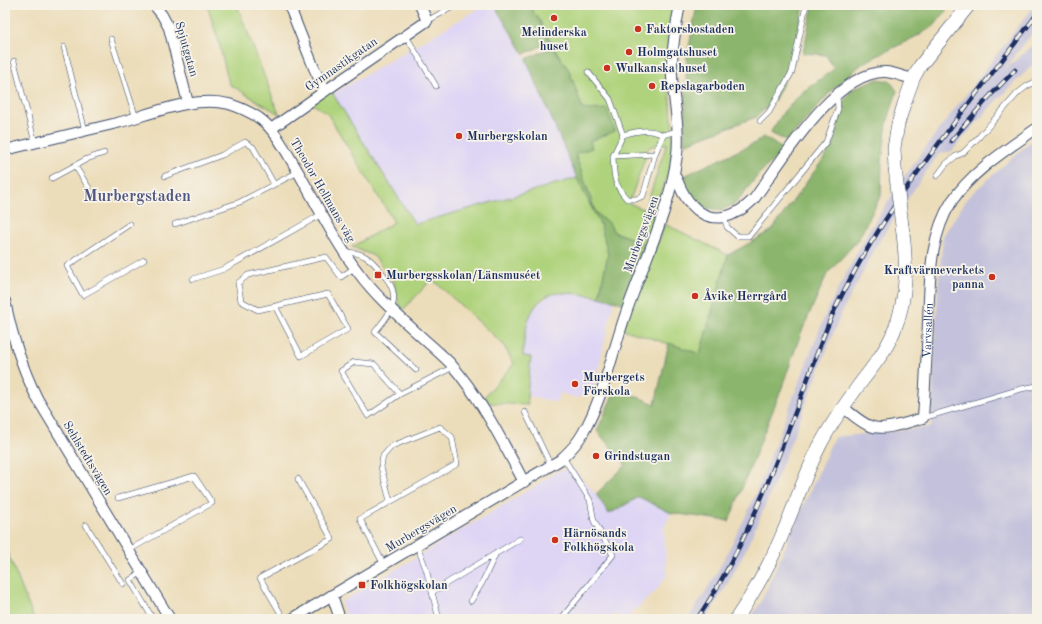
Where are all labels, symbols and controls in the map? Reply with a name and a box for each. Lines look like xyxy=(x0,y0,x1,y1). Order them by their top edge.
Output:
marker: Melinderska huset xyxy=(549,13,559,23)
street label: Spjutgatan xyxy=(172,20,200,79)
marker: Faktorsbostaden xyxy=(633,24,643,34)
place label: Faktorsbostaden xyxy=(646,24,734,36)
place label: Melinderska huset xyxy=(521,27,587,53)
street label: Gymnastikgatan xyxy=(303,35,380,94)
marker: Holmgatshuset xyxy=(624,47,634,57)
place label: Holmgatshuset xyxy=(637,47,718,59)
marker: Wulkanska huset xyxy=(602,63,612,73)
place label: Wulkanska huset xyxy=(615,63,707,75)
marker: Repslagarboden xyxy=(647,81,657,91)
place label: Repslagarboden xyxy=(660,81,745,93)
marker: Murbergskolan xyxy=(454,131,464,141)
place label: Murbergskolan xyxy=(467,131,548,143)
street label: Theodor Hellmans väg xyxy=(287,136,357,245)
district label: Murbergstaden xyxy=(83,189,191,205)
street label: Murbergsvägen xyxy=(623,194,662,274)
place label: Kraftvärmeverkets panna xyxy=(884,265,984,291)
marker: Murbergsskolan/Länsmuséet xyxy=(373,270,383,280)
place label: Murbergsskolan/Länsmuséet xyxy=(386,270,541,282)
marker: Kraftvärmeverkets panna xyxy=(987,272,997,282)
place label: Åvike Herrgård xyxy=(703,288,788,303)
marker: Åvike Herrgård xyxy=(690,291,700,301)
street label: Varvsallén xyxy=(922,302,936,358)
place label: Murbergets Förskola xyxy=(583,372,645,398)
marker: Murbergets Förskola xyxy=(570,379,580,389)
street label: Sehlstedtsvägen xyxy=(60,419,114,498)
marker: Grindstugan xyxy=(591,451,601,461)
place label: Grindstugan xyxy=(604,451,670,463)
street label: Murbergsvägen xyxy=(384,503,460,555)
place label: Härnösands Folkhögskola xyxy=(563,528,634,554)
marker: Härnösands Folkhögskola xyxy=(550,535,560,545)
marker: Folkhögskolan xyxy=(357,580,367,590)
place label: Folkhögskolan xyxy=(370,580,448,592)

